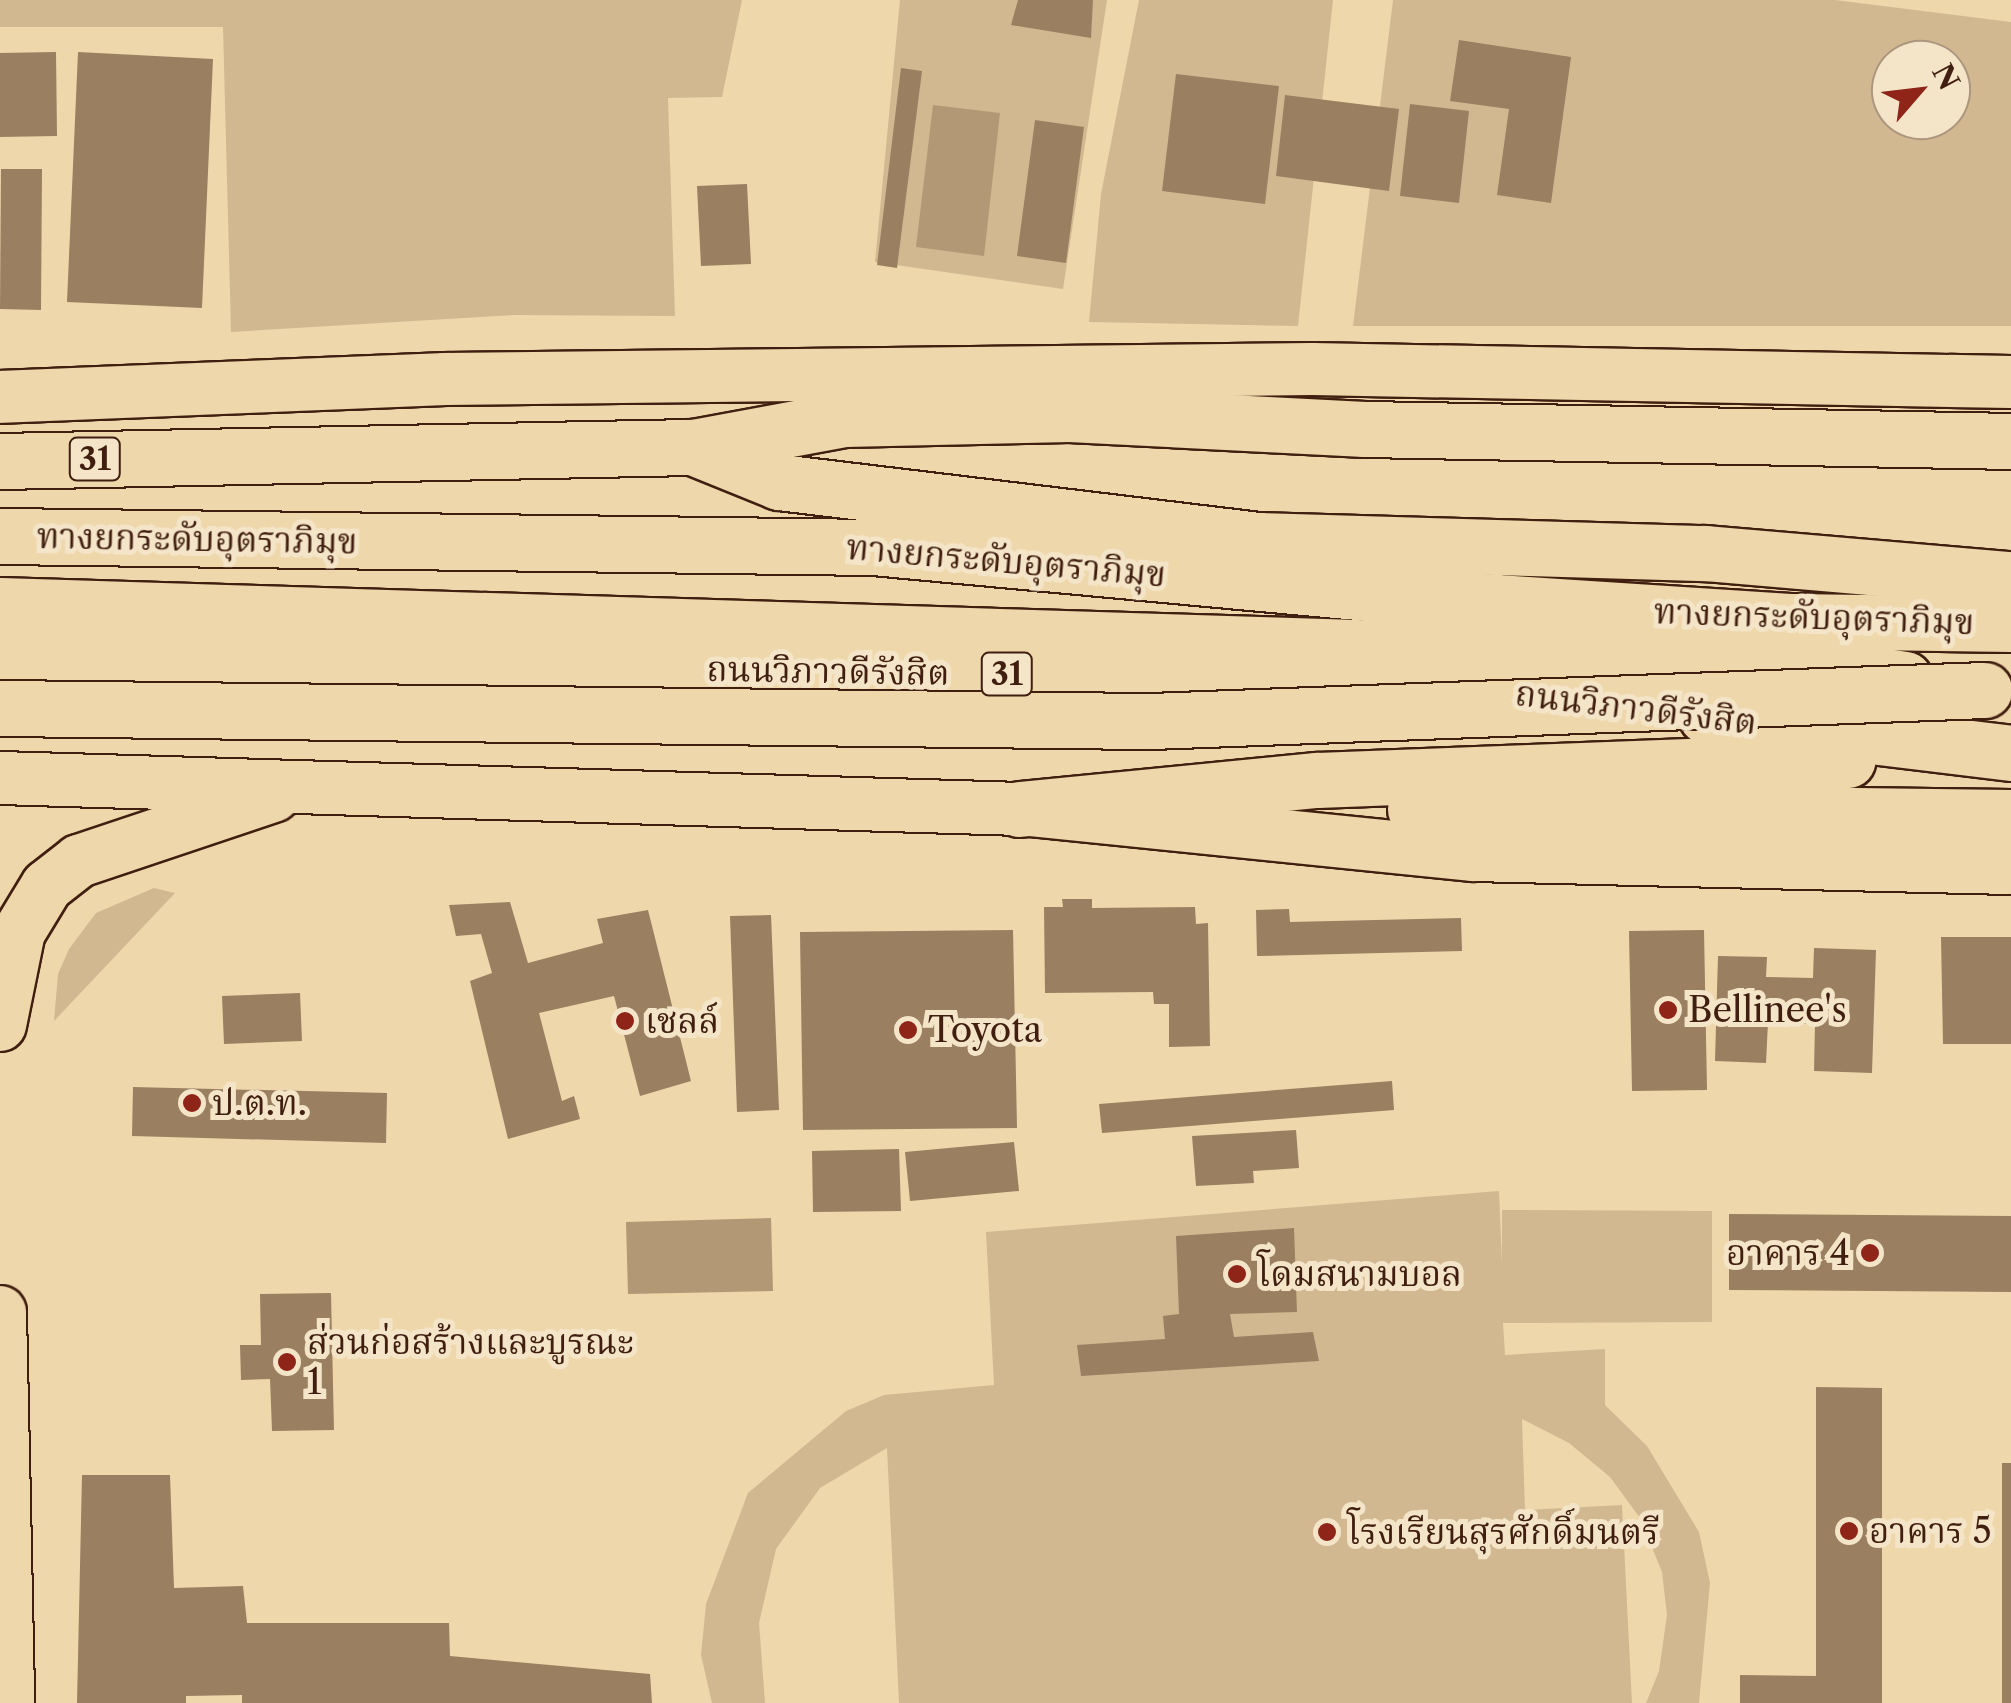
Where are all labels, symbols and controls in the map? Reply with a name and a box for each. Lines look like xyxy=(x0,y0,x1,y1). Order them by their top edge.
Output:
north arrow xyxy=(1871,40,1971,140)
text: N xyxy=(1925,58,1966,96)
road number: 31 xyxy=(68,432,122,486)
street label: ทางยกระดับอุตราภิมุข xyxy=(36,515,358,563)
street label: ทางยกระดับอุตราภิมุข xyxy=(844,526,1168,596)
street label: ทางยกระดับอุตราภิมุข xyxy=(1653,590,1975,644)
road number: 31 xyxy=(980,647,1034,701)
street label: ถนนวิภาวดีรังสิต xyxy=(706,648,950,694)
street label: ถนนวิภาวดีรังสิต xyxy=(1513,672,1759,744)
place label: Bellinee's xyxy=(1688,989,1847,1031)
marker: Bellinee's xyxy=(1657,999,1679,1021)
place label: เชลล์ xyxy=(645,1000,719,1042)
place label: Toyota xyxy=(928,1009,1042,1051)
marker: เชลล์ xyxy=(614,1010,636,1032)
marker: Toyota xyxy=(897,1019,919,1041)
place label: ป.ต.ท. xyxy=(212,1082,307,1124)
marker: ป.ต.ท. xyxy=(181,1092,203,1114)
place label: อาคาร 4 xyxy=(1726,1232,1850,1274)
marker: อาคาร 4 xyxy=(1859,1242,1881,1264)
place label: โดมสนามบอล xyxy=(1257,1253,1462,1295)
marker: โดมสนามบอล xyxy=(1226,1263,1248,1285)
place label: ส่วนก่อสร้างและบูรณะ 1 xyxy=(307,1321,634,1403)
marker: ส่วนก่อสร้างและบูรณะ 1 xyxy=(276,1351,298,1373)
place label: อาคาร 5 xyxy=(1869,1510,1992,1552)
place label: โรงเรียนสุรศักดิ์มนตรี xyxy=(1347,1511,1660,1553)
marker: อาคาร 5 xyxy=(1838,1520,1860,1542)
marker: โรงเรียนสุรศักดิ์มนตรี xyxy=(1316,1521,1338,1543)

